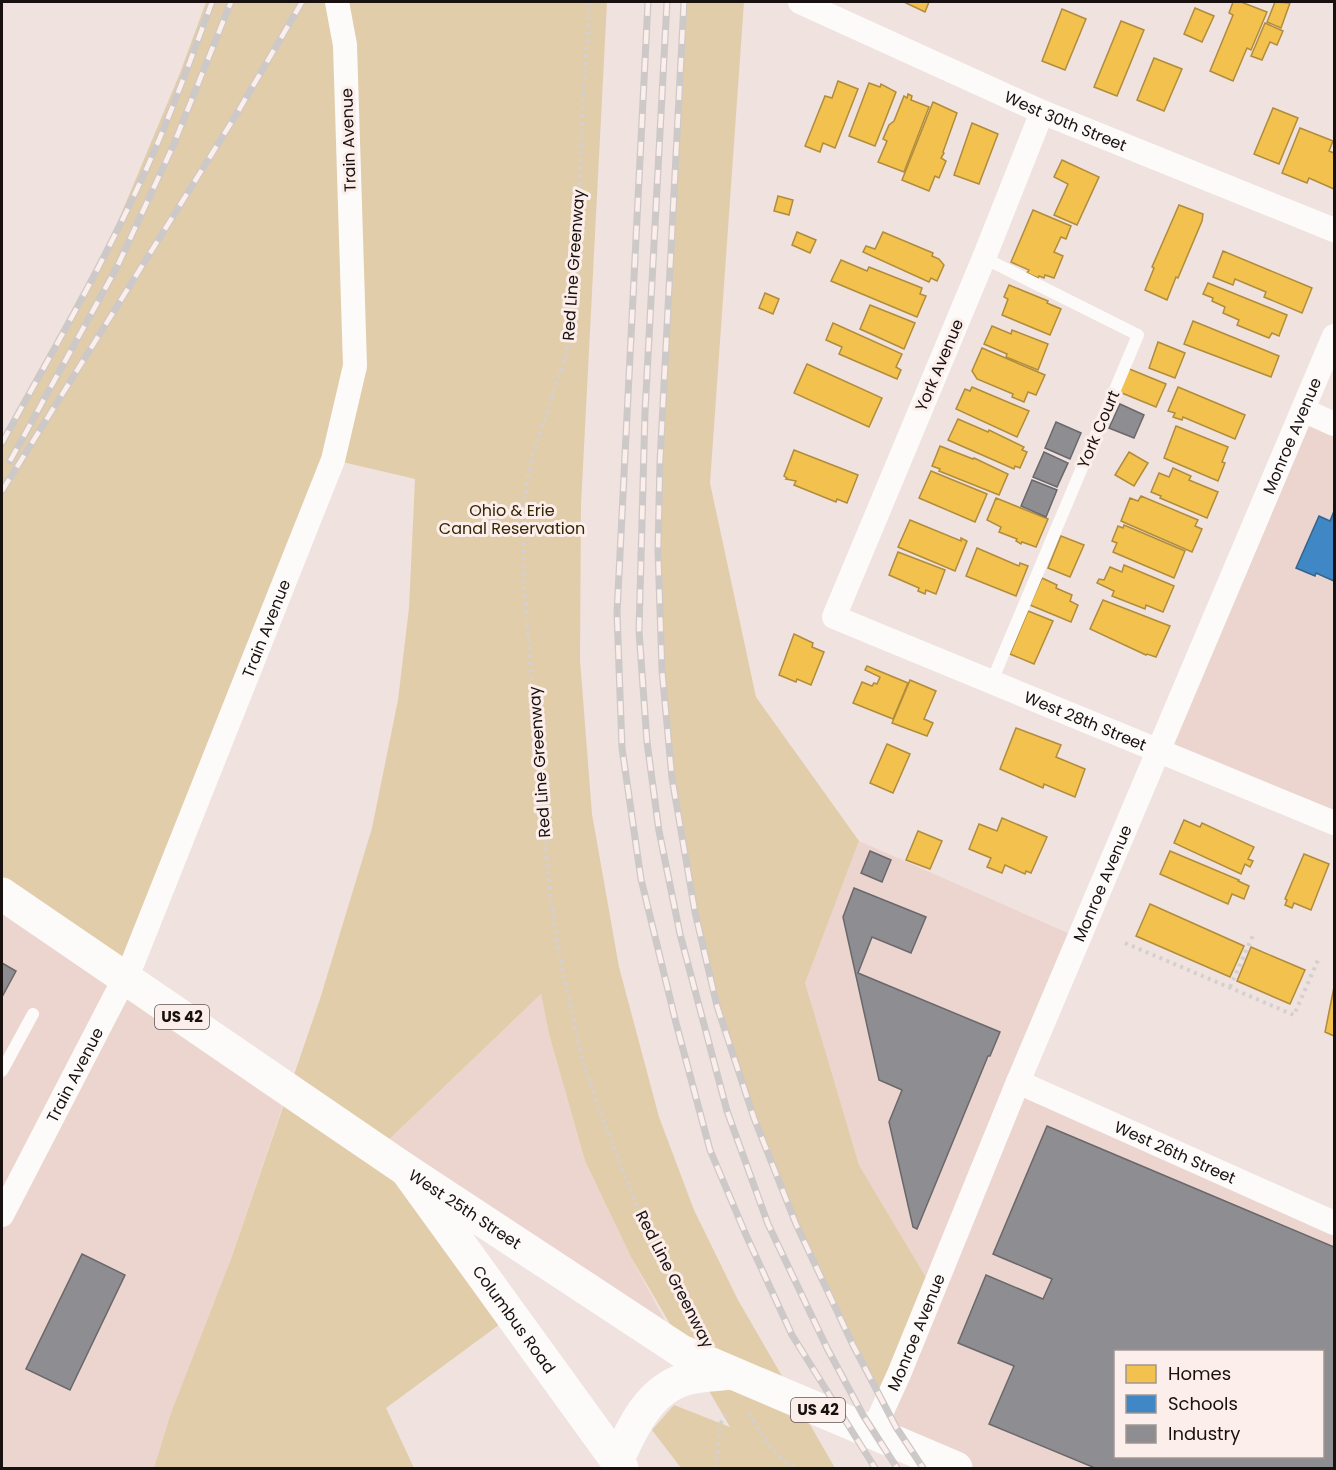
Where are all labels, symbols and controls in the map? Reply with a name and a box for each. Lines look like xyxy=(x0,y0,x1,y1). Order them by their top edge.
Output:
street label: West 30th Street xyxy=(1000,85,1130,157)
street label: Train Avenue xyxy=(335,88,362,192)
street label: Red Line Greenway xyxy=(557,189,590,341)
street label: York Avenue xyxy=(910,315,969,415)
street label: Monroe Avenue xyxy=(1257,374,1327,498)
street label: York Court xyxy=(1072,386,1125,472)
park label: Ohio & Erie Canal Reservation xyxy=(439,499,585,540)
street label: Train Avenue xyxy=(236,576,296,681)
street label: Red Line Greenway xyxy=(523,686,556,838)
street label: West 28th Street xyxy=(1020,686,1150,757)
street label: Monroe Avenue xyxy=(1068,821,1138,945)
road number: US 42 xyxy=(155,1005,209,1029)
street label: Train Avenue xyxy=(41,1023,109,1126)
street label: West 26th Street xyxy=(1111,1115,1239,1190)
street label: West 25th Street xyxy=(404,1164,526,1255)
street label: Red Line Greenway xyxy=(630,1207,719,1352)
street label: Columbus Road xyxy=(467,1261,561,1378)
street label: Monroe Avenue xyxy=(882,1270,951,1395)
legend xyxy=(1114,1350,1324,1458)
text: Homes xyxy=(1168,1361,1231,1386)
text: Schools xyxy=(1168,1391,1238,1416)
road number: US 42 xyxy=(791,1398,845,1422)
text: Industry xyxy=(1168,1421,1240,1446)

